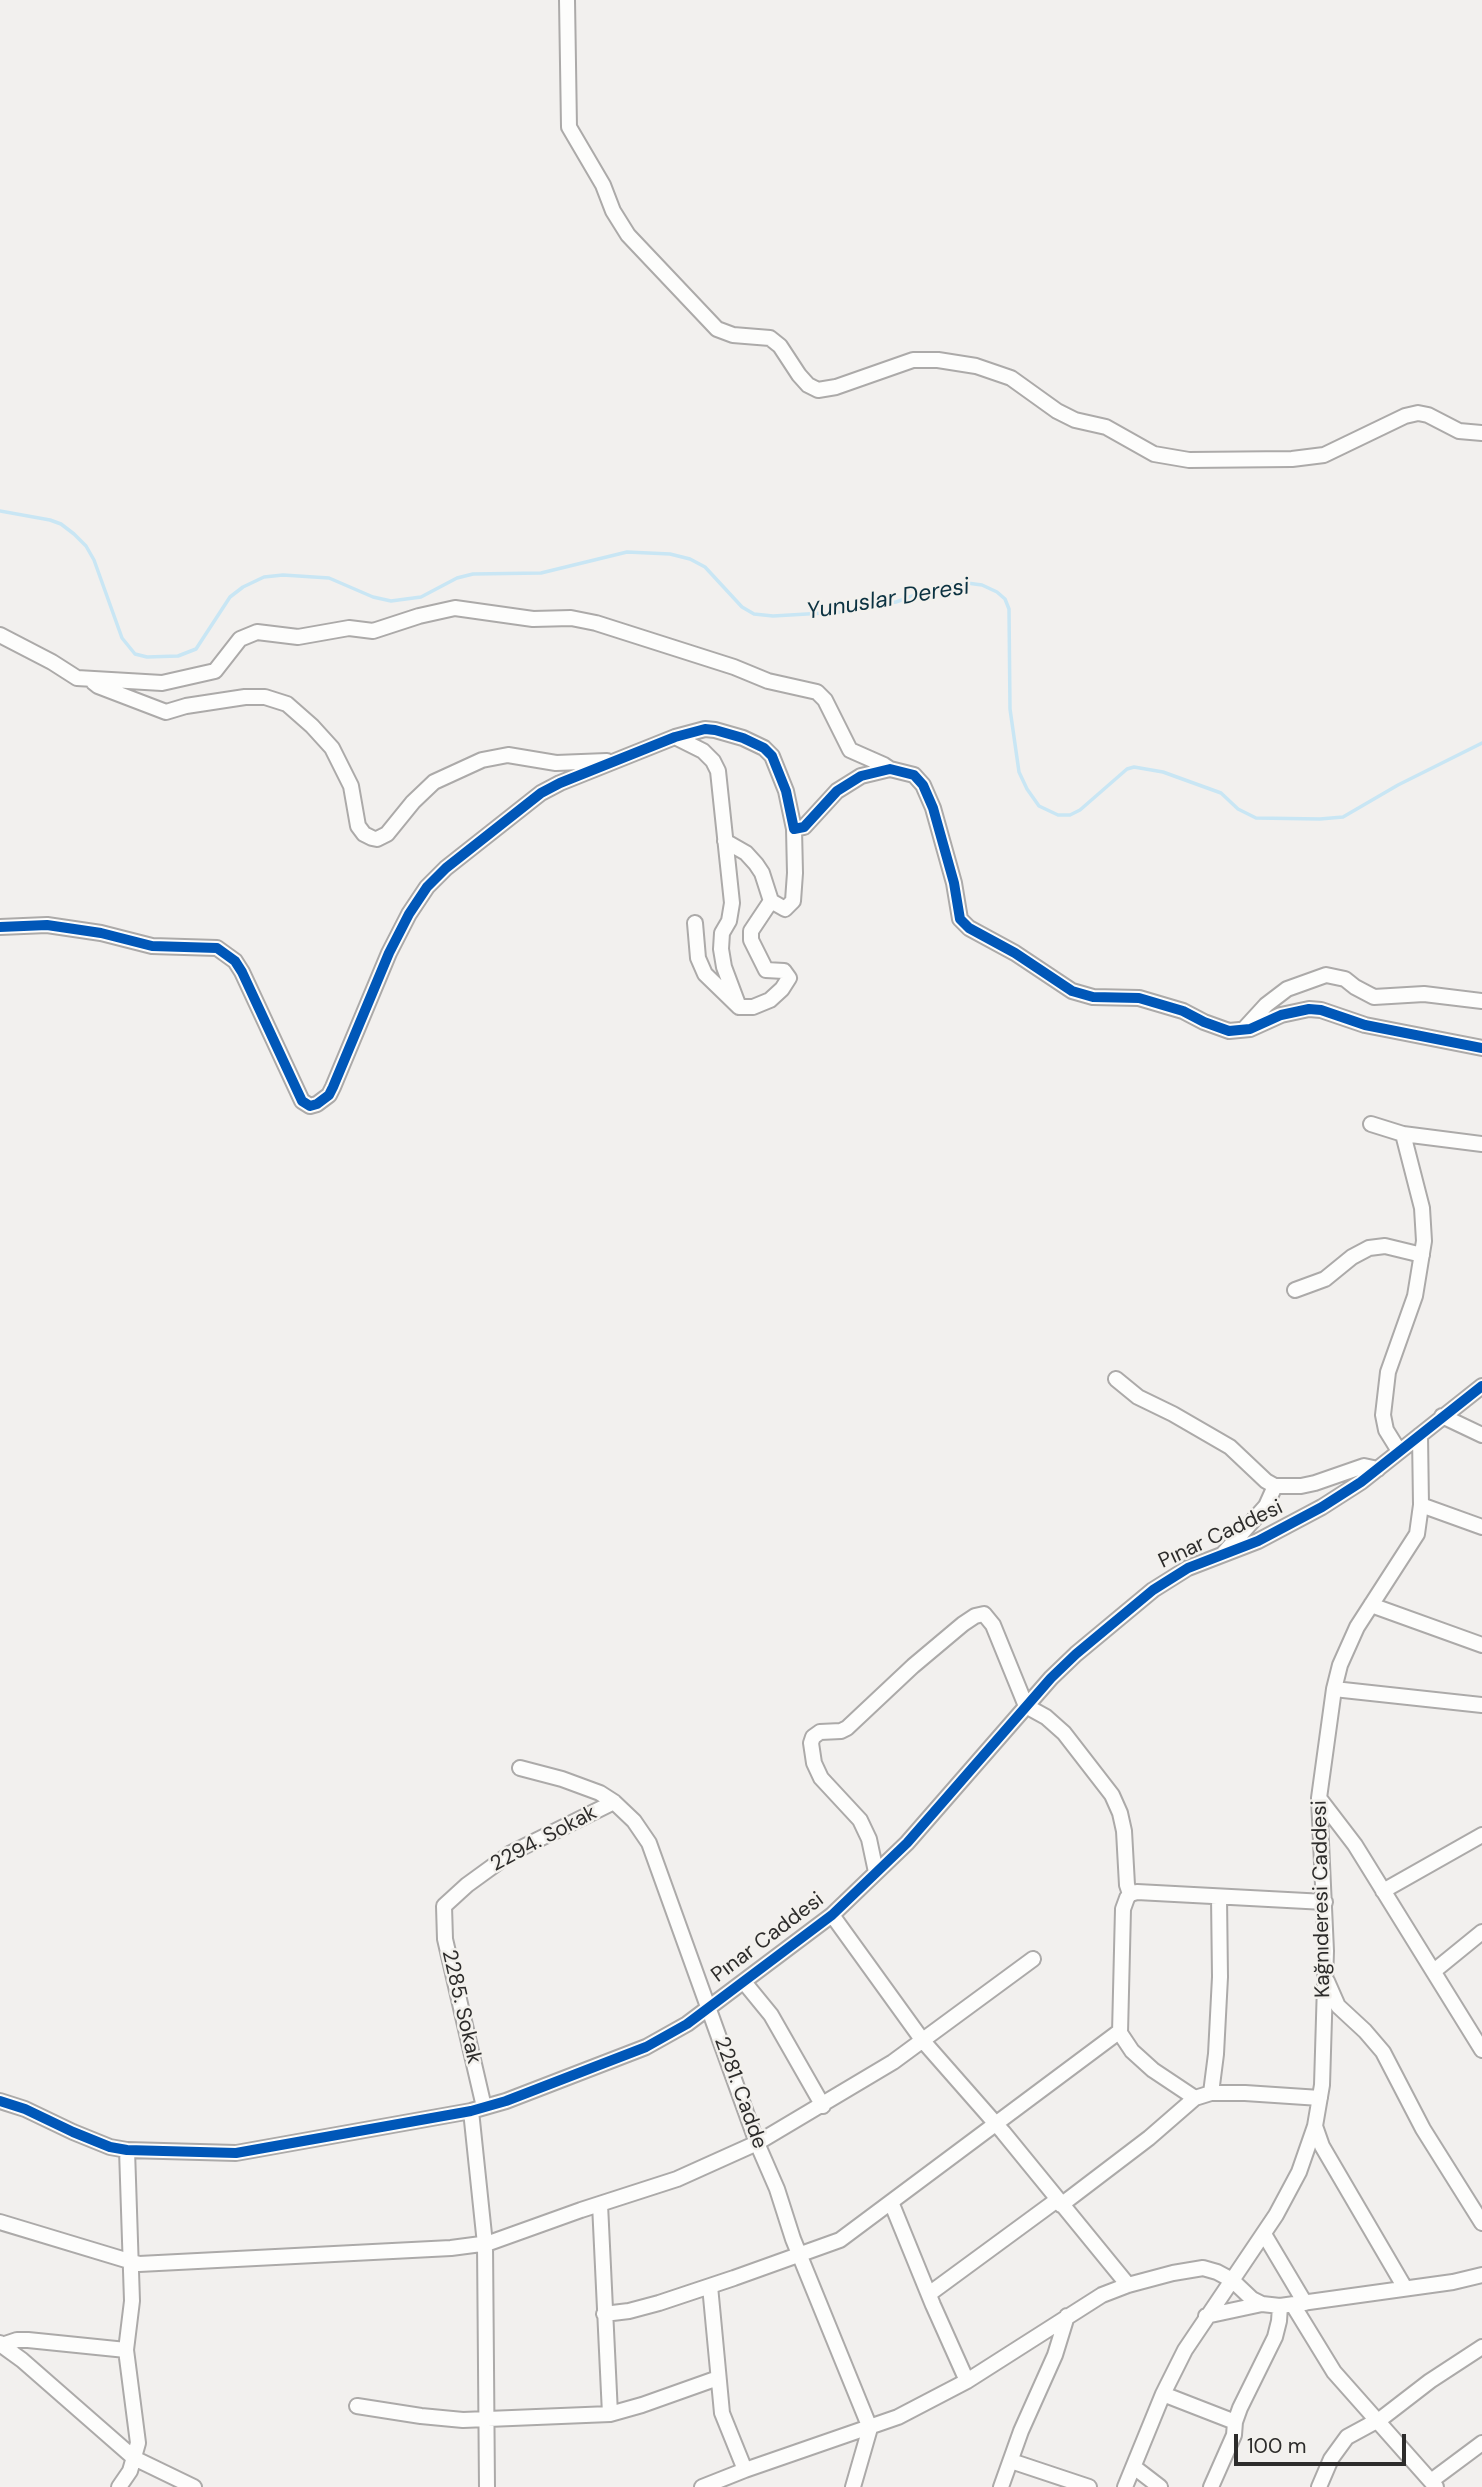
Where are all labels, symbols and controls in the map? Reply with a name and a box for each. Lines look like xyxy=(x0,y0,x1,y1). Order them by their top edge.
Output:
water label: Yunuslar Deresi xyxy=(805,574,971,626)
street label: Pınar Caddesi xyxy=(1155,1495,1287,1575)
street label: 2294. Sokak xyxy=(487,1800,601,1878)
street label: Kağnıderesi Caddesi xyxy=(1308,1800,1336,1998)
street label: Pınar Caddesi xyxy=(707,1888,829,1988)
street label: 2285. Sokak xyxy=(436,1948,486,2066)
street label: 2281. Cadde xyxy=(708,2034,772,2152)
scale bar xyxy=(1237,2420,1408,2464)
text: 100 m xyxy=(1247,2432,1307,2460)

